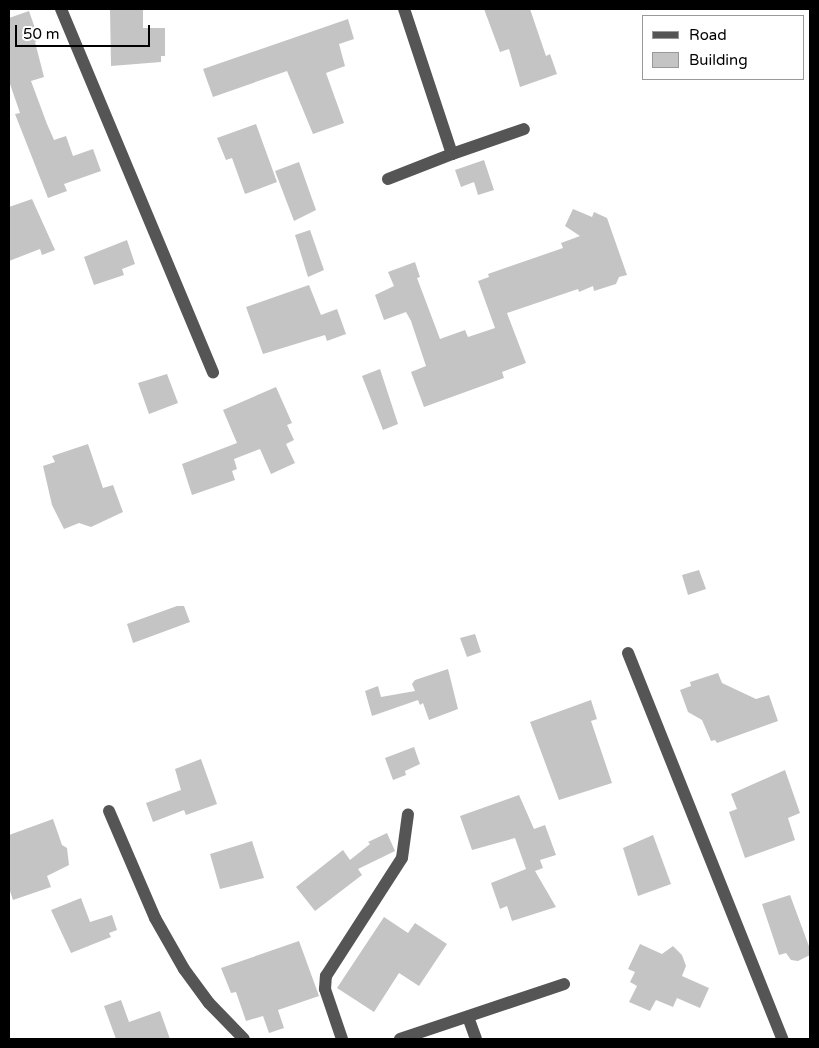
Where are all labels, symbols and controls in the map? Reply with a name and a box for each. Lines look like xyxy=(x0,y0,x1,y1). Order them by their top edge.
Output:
scale bar xyxy=(18,15,152,47)
legend xyxy=(642,15,804,80)
text: 50 m xyxy=(23,25,60,43)
text: Road xyxy=(689,26,727,44)
text: Building xyxy=(689,51,748,69)

